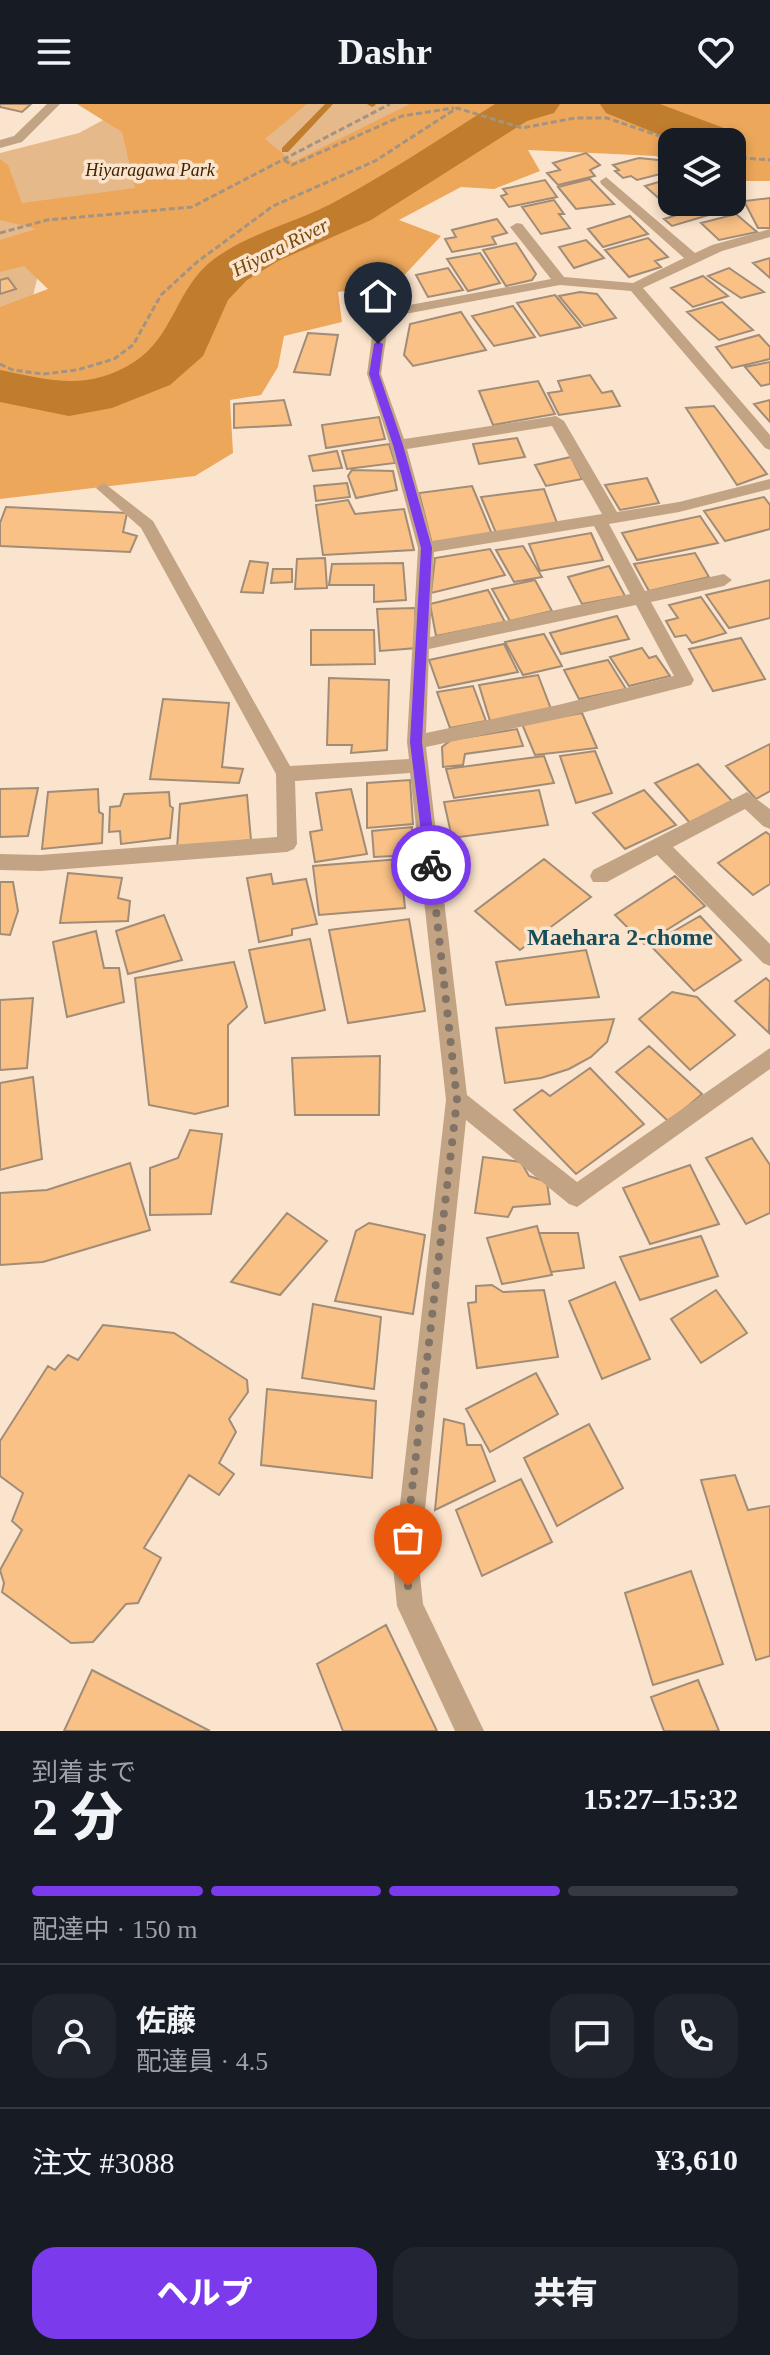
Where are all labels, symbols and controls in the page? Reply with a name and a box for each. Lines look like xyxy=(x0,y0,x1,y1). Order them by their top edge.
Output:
icon: menu xyxy=(32,30,76,74)
icon: heart xyxy=(694,30,738,74)
text: Dashr xyxy=(338,32,432,72)
map controls xyxy=(658,128,746,216)
button: layers xyxy=(658,128,746,216)
park label: Hiyaragawa Park xyxy=(84,160,216,180)
water label: Hiyara River xyxy=(227,213,332,282)
pin xyxy=(344,262,412,344)
icon: home xyxy=(356,274,400,318)
courier xyxy=(391,825,471,905)
icon: bike xyxy=(409,843,453,887)
district label: Maehara 2-chome xyxy=(527,924,713,950)
pin xyxy=(374,1504,442,1586)
icon: bag xyxy=(386,1516,430,1560)
text: 到着まで xyxy=(32,1758,136,1787)
text: 15:27–15:32 xyxy=(583,1782,738,1815)
text: 2 分 xyxy=(32,1789,123,1846)
text: 配達中 · 150 m xyxy=(32,1915,197,1944)
button: person xyxy=(32,1994,116,2078)
button: chat xyxy=(550,1994,634,2078)
button: phone xyxy=(654,1994,738,2078)
text: 佐藤 xyxy=(136,2004,196,2037)
text: 配達員 · 4.5 xyxy=(136,2047,268,2076)
text: ¥3,610 xyxy=(656,2143,738,2176)
text: 注文 #3088 xyxy=(32,2146,175,2179)
button: ヘルプ xyxy=(32,2247,377,2339)
button: 共有 xyxy=(393,2247,738,2339)

